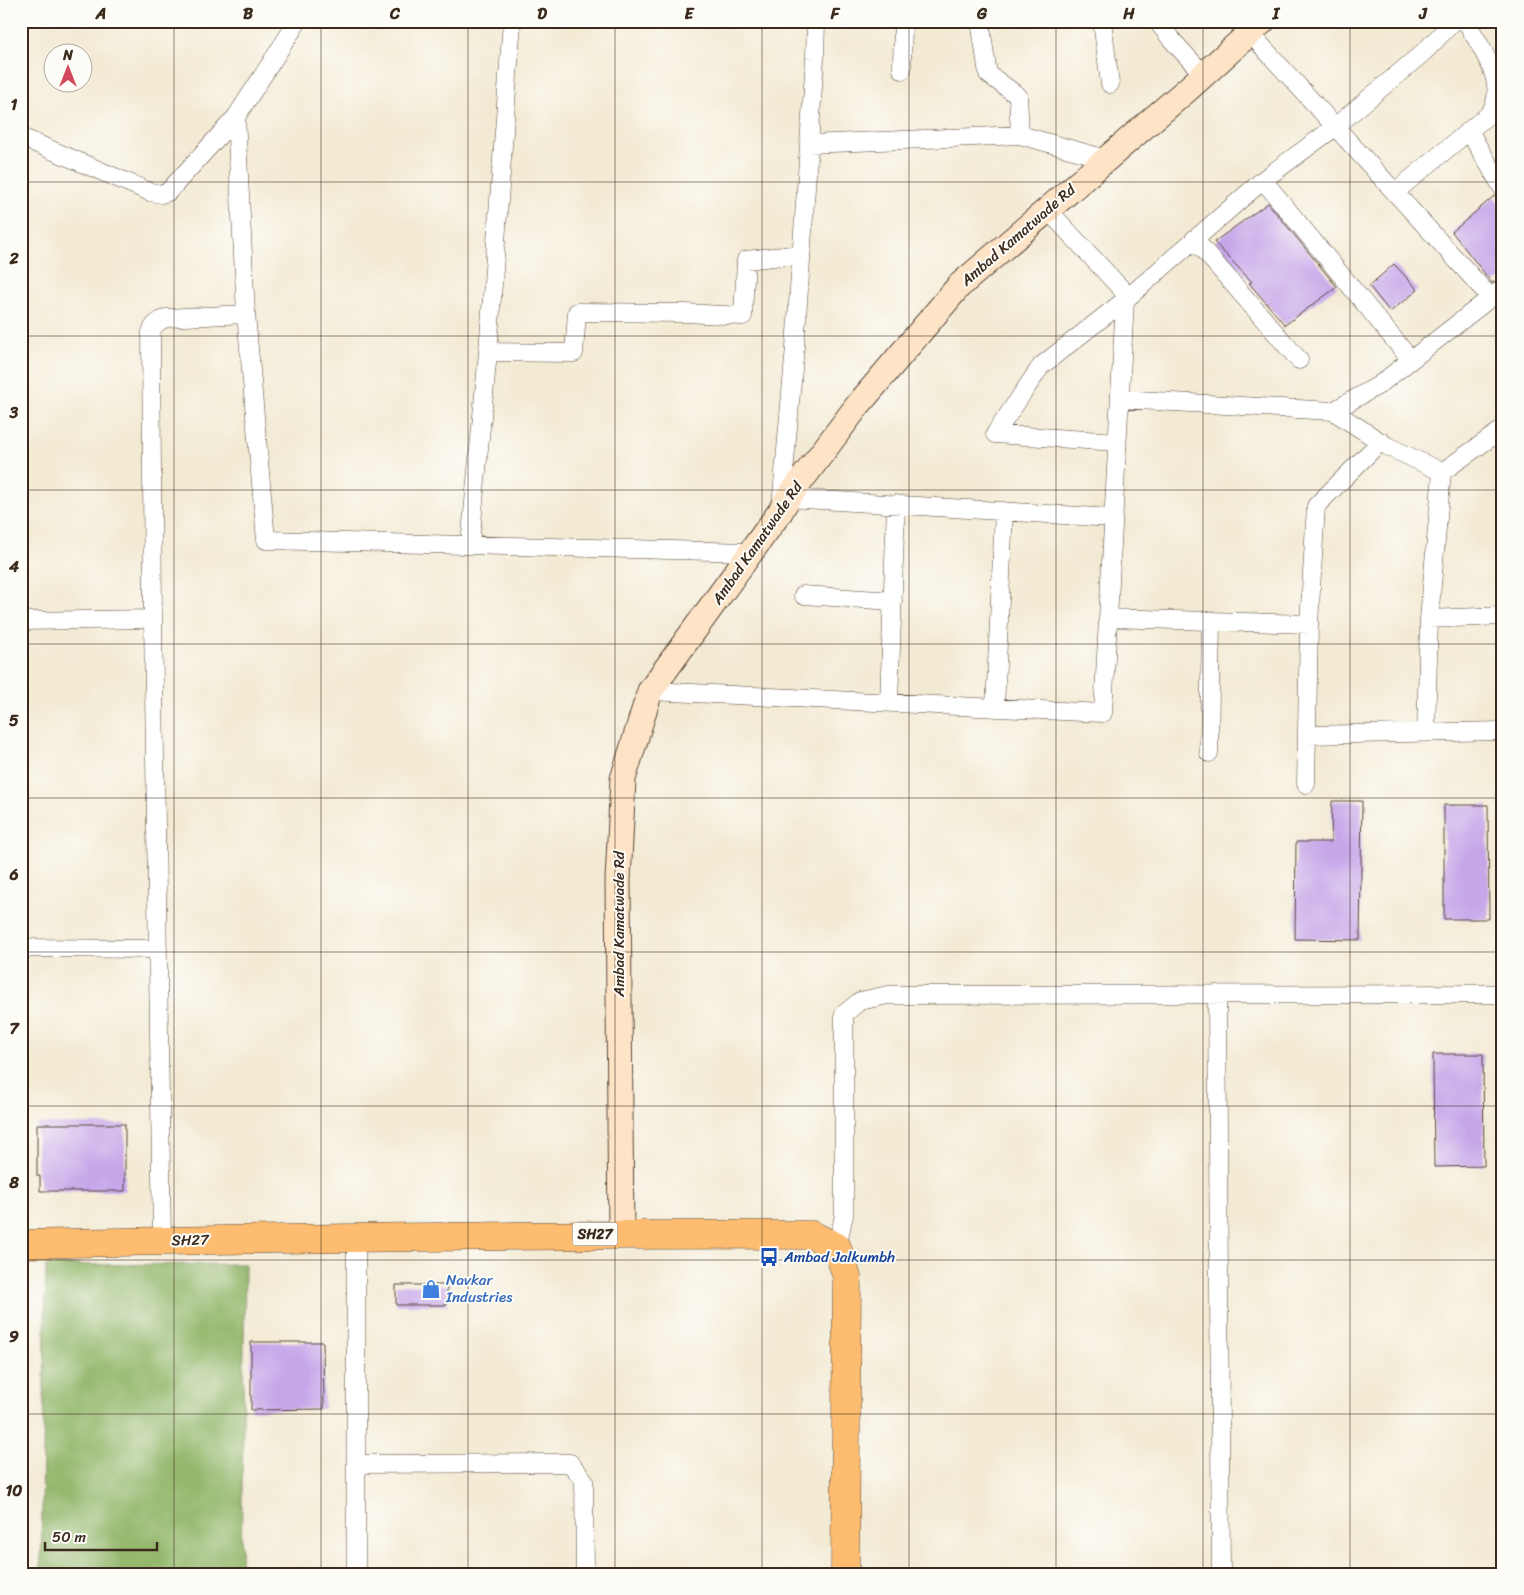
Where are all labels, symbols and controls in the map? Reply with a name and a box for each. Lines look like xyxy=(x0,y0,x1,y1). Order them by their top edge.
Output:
text: A xyxy=(95,0,106,28)
text: B xyxy=(243,0,254,28)
text: C xyxy=(389,0,401,28)
text: D xyxy=(537,0,547,28)
text: E xyxy=(685,0,695,28)
text: F xyxy=(830,0,841,28)
text: G xyxy=(976,0,988,28)
text: H xyxy=(1122,0,1135,28)
text: I xyxy=(1272,0,1281,28)
text: J xyxy=(1418,0,1428,28)
north arrow xyxy=(42,42,92,92)
text: N xyxy=(62,43,73,68)
text: 1 xyxy=(11,90,18,119)
street label: Ambad Kamatwade Rd xyxy=(954,177,1082,293)
text: 2 xyxy=(8,244,19,273)
text: 3 xyxy=(9,398,19,427)
street label: Ambad Kamatwade Rd xyxy=(704,475,810,611)
text: 4 xyxy=(8,552,19,581)
text: 5 xyxy=(9,706,19,735)
street label: Ambad Kamatwade Rd xyxy=(606,850,632,998)
text: 6 xyxy=(8,860,19,889)
text: 7 xyxy=(9,1014,20,1043)
text: 8 xyxy=(8,1168,19,1197)
road number: SH27 xyxy=(572,1222,618,1246)
street label: SH27 xyxy=(171,1227,210,1253)
place label: Ambad Jalkumbh xyxy=(783,1244,895,1270)
bus stop icon: Ambad Jalkumbh xyxy=(758,1246,780,1268)
place label: Navkar Industries xyxy=(445,1267,513,1310)
shop icon: Navkar Industries xyxy=(420,1278,442,1300)
text: 9 xyxy=(9,1322,19,1351)
text: 10 xyxy=(6,1476,22,1505)
scale bar xyxy=(45,1520,158,1552)
text: 50 m xyxy=(52,1524,87,1550)

